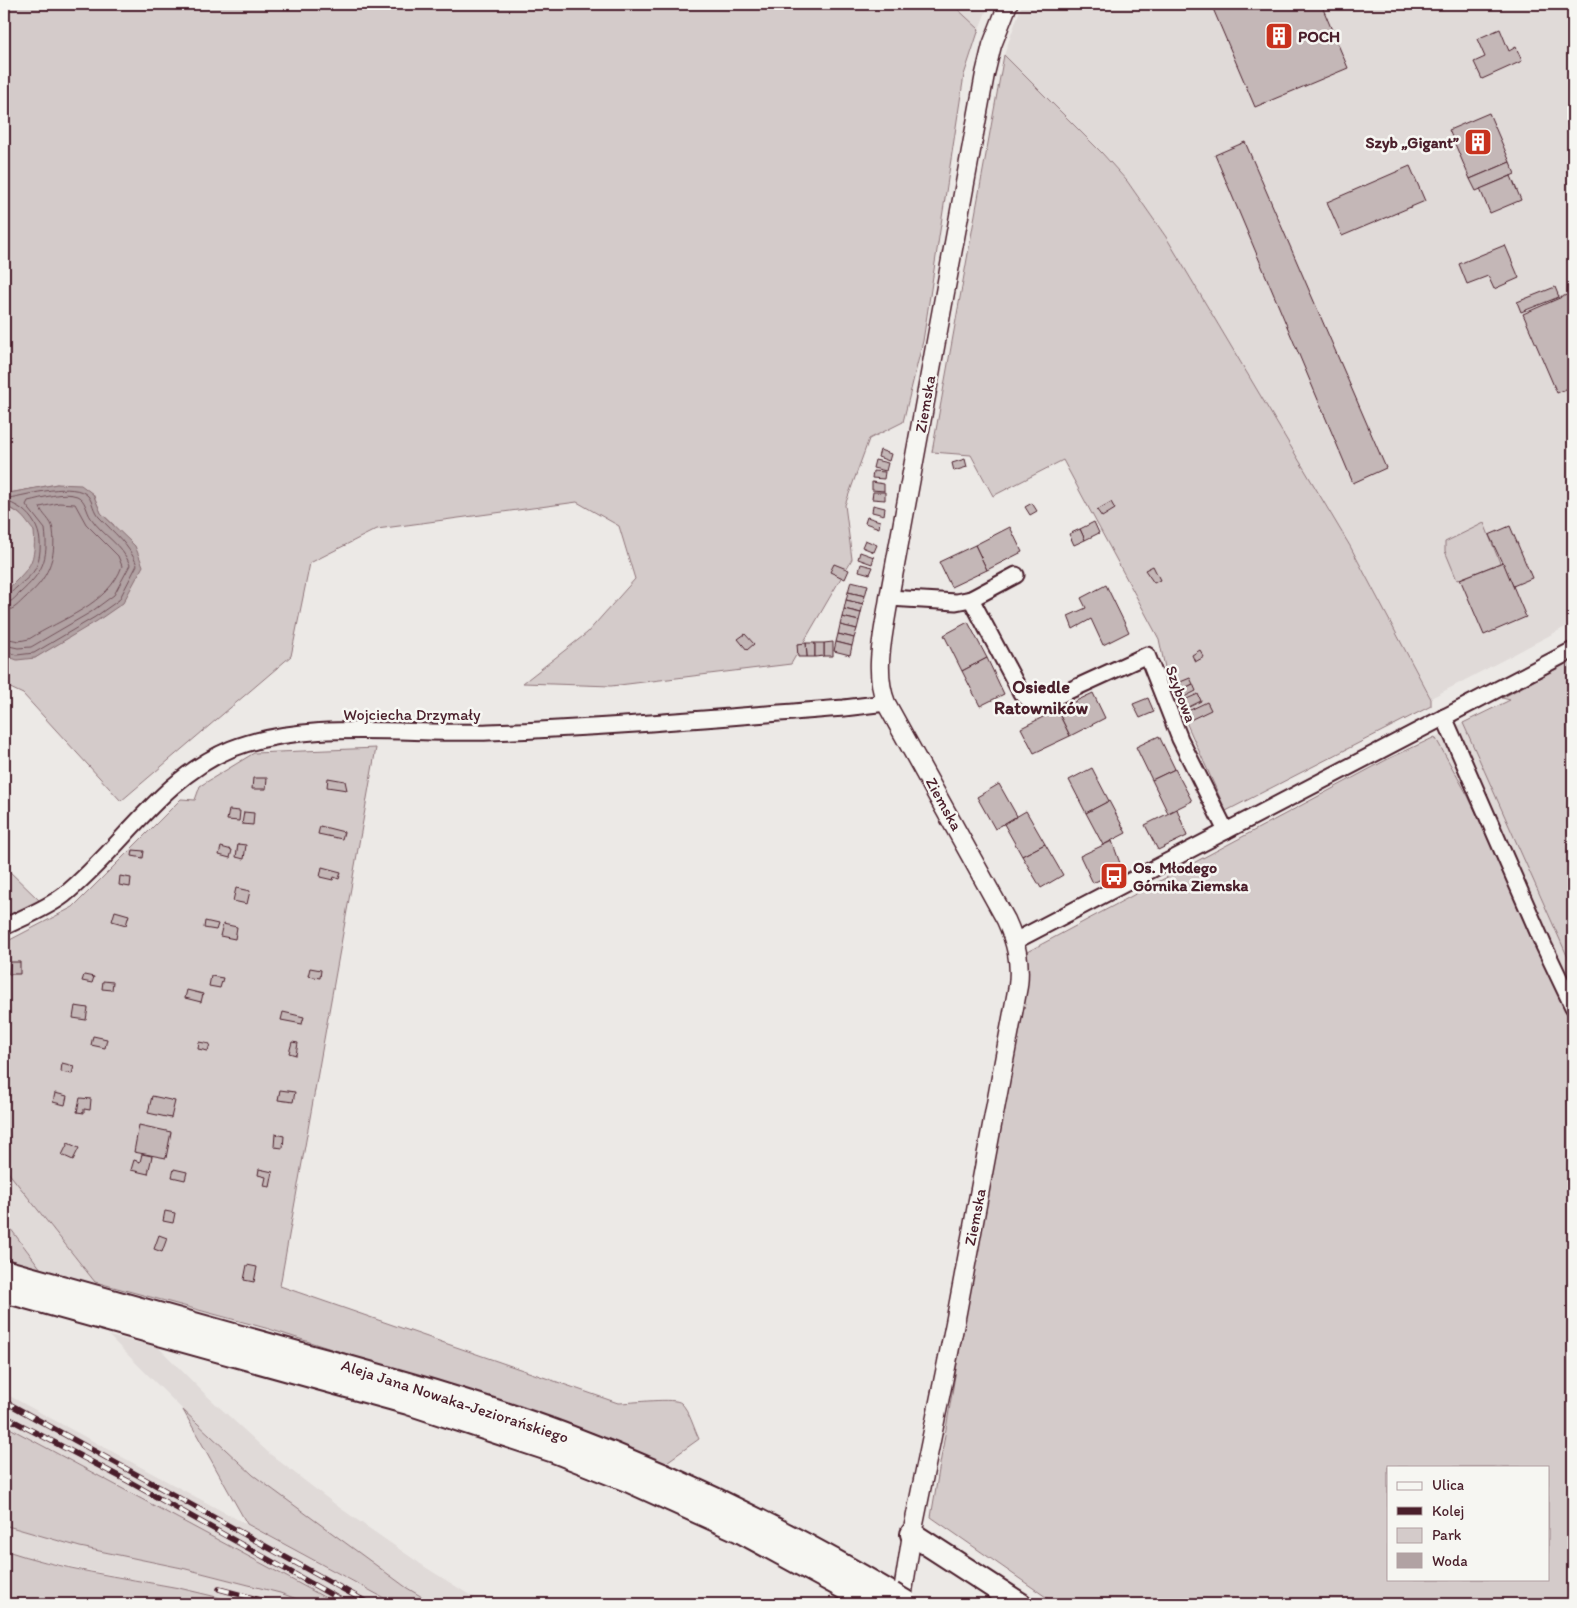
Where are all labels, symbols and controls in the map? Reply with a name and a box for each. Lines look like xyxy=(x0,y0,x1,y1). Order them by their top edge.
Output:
building icon: POCH xyxy=(1264,21,1294,51)
place label: POCH xyxy=(1298,27,1340,46)
building icon: Szyb „Gigant” xyxy=(1463,127,1493,157)
place label: Szyb „Gigant” xyxy=(1366,133,1459,153)
street label: Ziemska xyxy=(911,373,940,434)
street label: Szybowa xyxy=(1162,663,1201,725)
district label: Osiedle Ratowników xyxy=(994,676,1089,719)
street label: Wojciecha Drzymały xyxy=(343,705,481,724)
street label: Ziemska xyxy=(922,774,967,835)
place label: Os. Młodego Górnika Ziemska xyxy=(1133,858,1249,895)
bus stop icon: Os. Młodego Górnika Ziemska xyxy=(1099,861,1129,891)
street label: Ziemska xyxy=(960,1186,990,1247)
street label: Aleja Jana Nowaka-Jeziorańskiego xyxy=(339,1355,571,1447)
legend xyxy=(1387,1466,1550,1580)
text: Ulica xyxy=(1432,1476,1465,1494)
text: Kolej xyxy=(1432,1502,1464,1520)
text: Park xyxy=(1432,1526,1462,1544)
text: Woda xyxy=(1432,1552,1468,1570)

